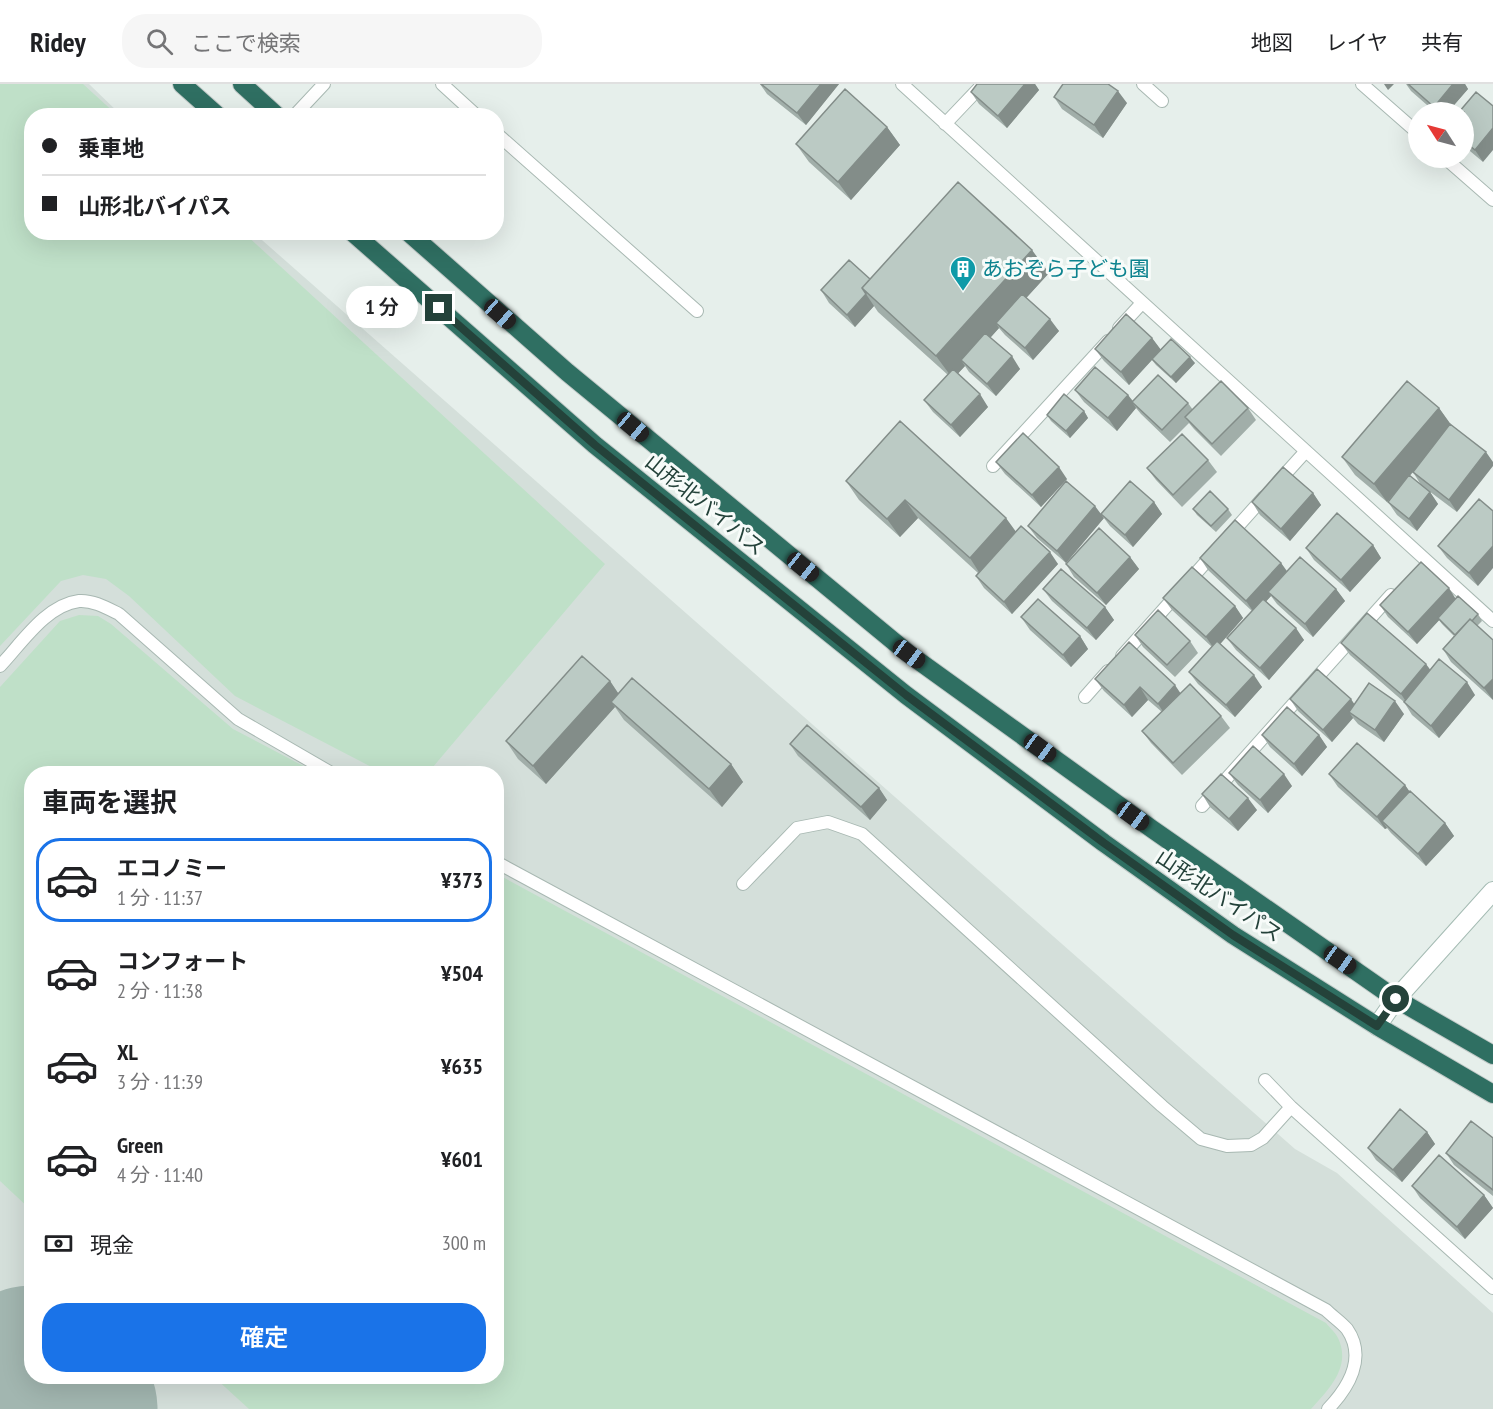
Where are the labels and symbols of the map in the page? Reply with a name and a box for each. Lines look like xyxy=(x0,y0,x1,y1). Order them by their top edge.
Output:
north arrow xyxy=(1408,102,1474,168)
building icon: あおぞら子ども園 xyxy=(948,254,978,292)
place label: あおぞら子ども園 xyxy=(982,255,1150,282)
callout: 1 分 xyxy=(346,287,418,329)
route end xyxy=(425,294,452,321)
car xyxy=(481,295,519,333)
car xyxy=(613,409,653,445)
street label: 山形北バイパス xyxy=(640,448,771,561)
car xyxy=(783,549,823,585)
car xyxy=(889,636,929,672)
car xyxy=(1020,730,1060,766)
car xyxy=(1113,798,1153,834)
street label: 山形北バイパス xyxy=(1151,843,1288,948)
car xyxy=(1320,942,1360,978)
route start xyxy=(1382,985,1409,1012)

